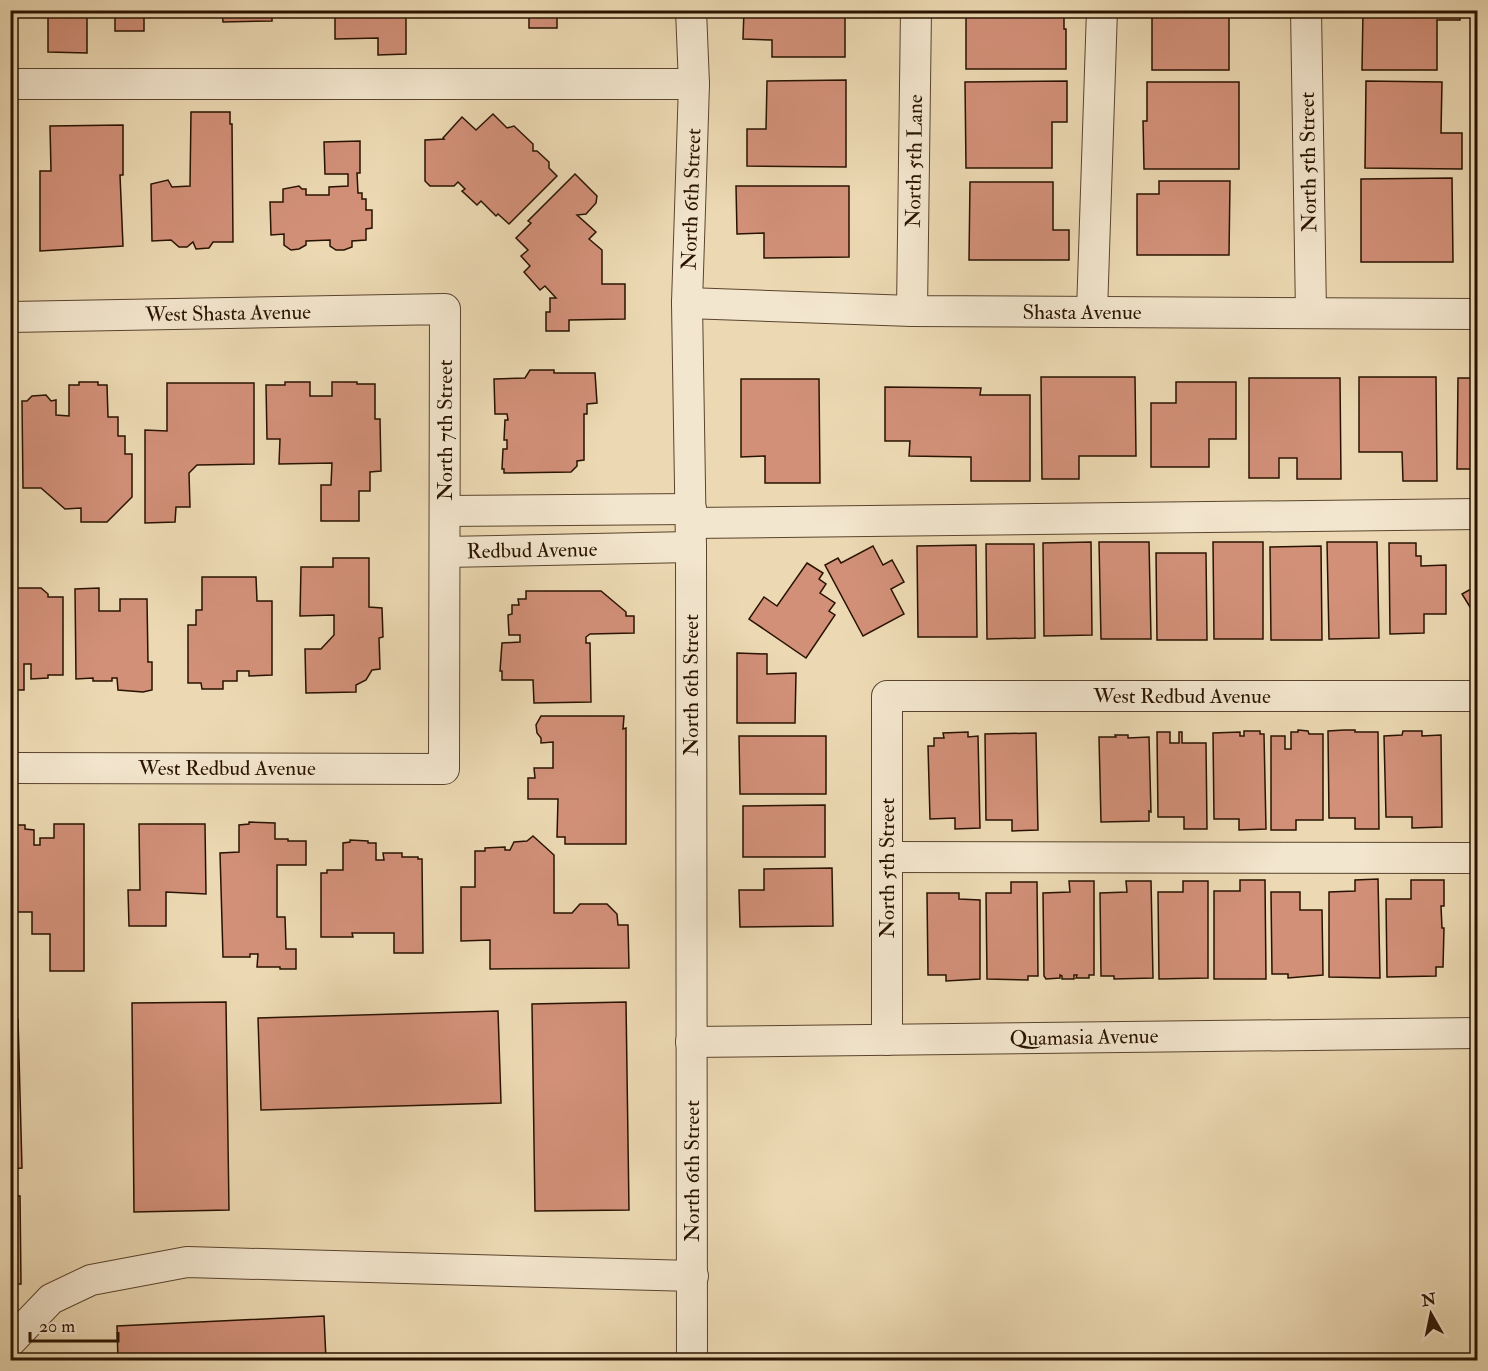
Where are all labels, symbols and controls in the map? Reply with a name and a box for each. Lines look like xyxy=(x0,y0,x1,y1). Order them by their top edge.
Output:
street label: North 5th Street xyxy=(1294,91,1323,233)
street label: North 5th Lane xyxy=(900,94,929,228)
street label: North 6th Street xyxy=(676,127,707,270)
street label: West Shasta Avenue xyxy=(144,299,311,328)
street label: Shasta Avenue xyxy=(1022,299,1142,326)
street label: North 7th Street xyxy=(432,359,459,500)
street label: Redbud Avenue xyxy=(466,536,598,565)
street label: North 6th Street xyxy=(678,614,705,756)
street label: West Redbud Avenue xyxy=(1092,683,1271,710)
street label: West Redbud Avenue xyxy=(137,755,316,782)
street label: North 5th Street xyxy=(874,798,901,938)
street label: Quamasia Avenue xyxy=(1009,1023,1159,1052)
street label: North 6th Street xyxy=(679,1100,706,1242)
north arrow xyxy=(1401,1284,1461,1344)
text: N xyxy=(1419,1289,1438,1311)
scale bar xyxy=(30,1305,118,1343)
text: 20 m xyxy=(39,1315,75,1338)

